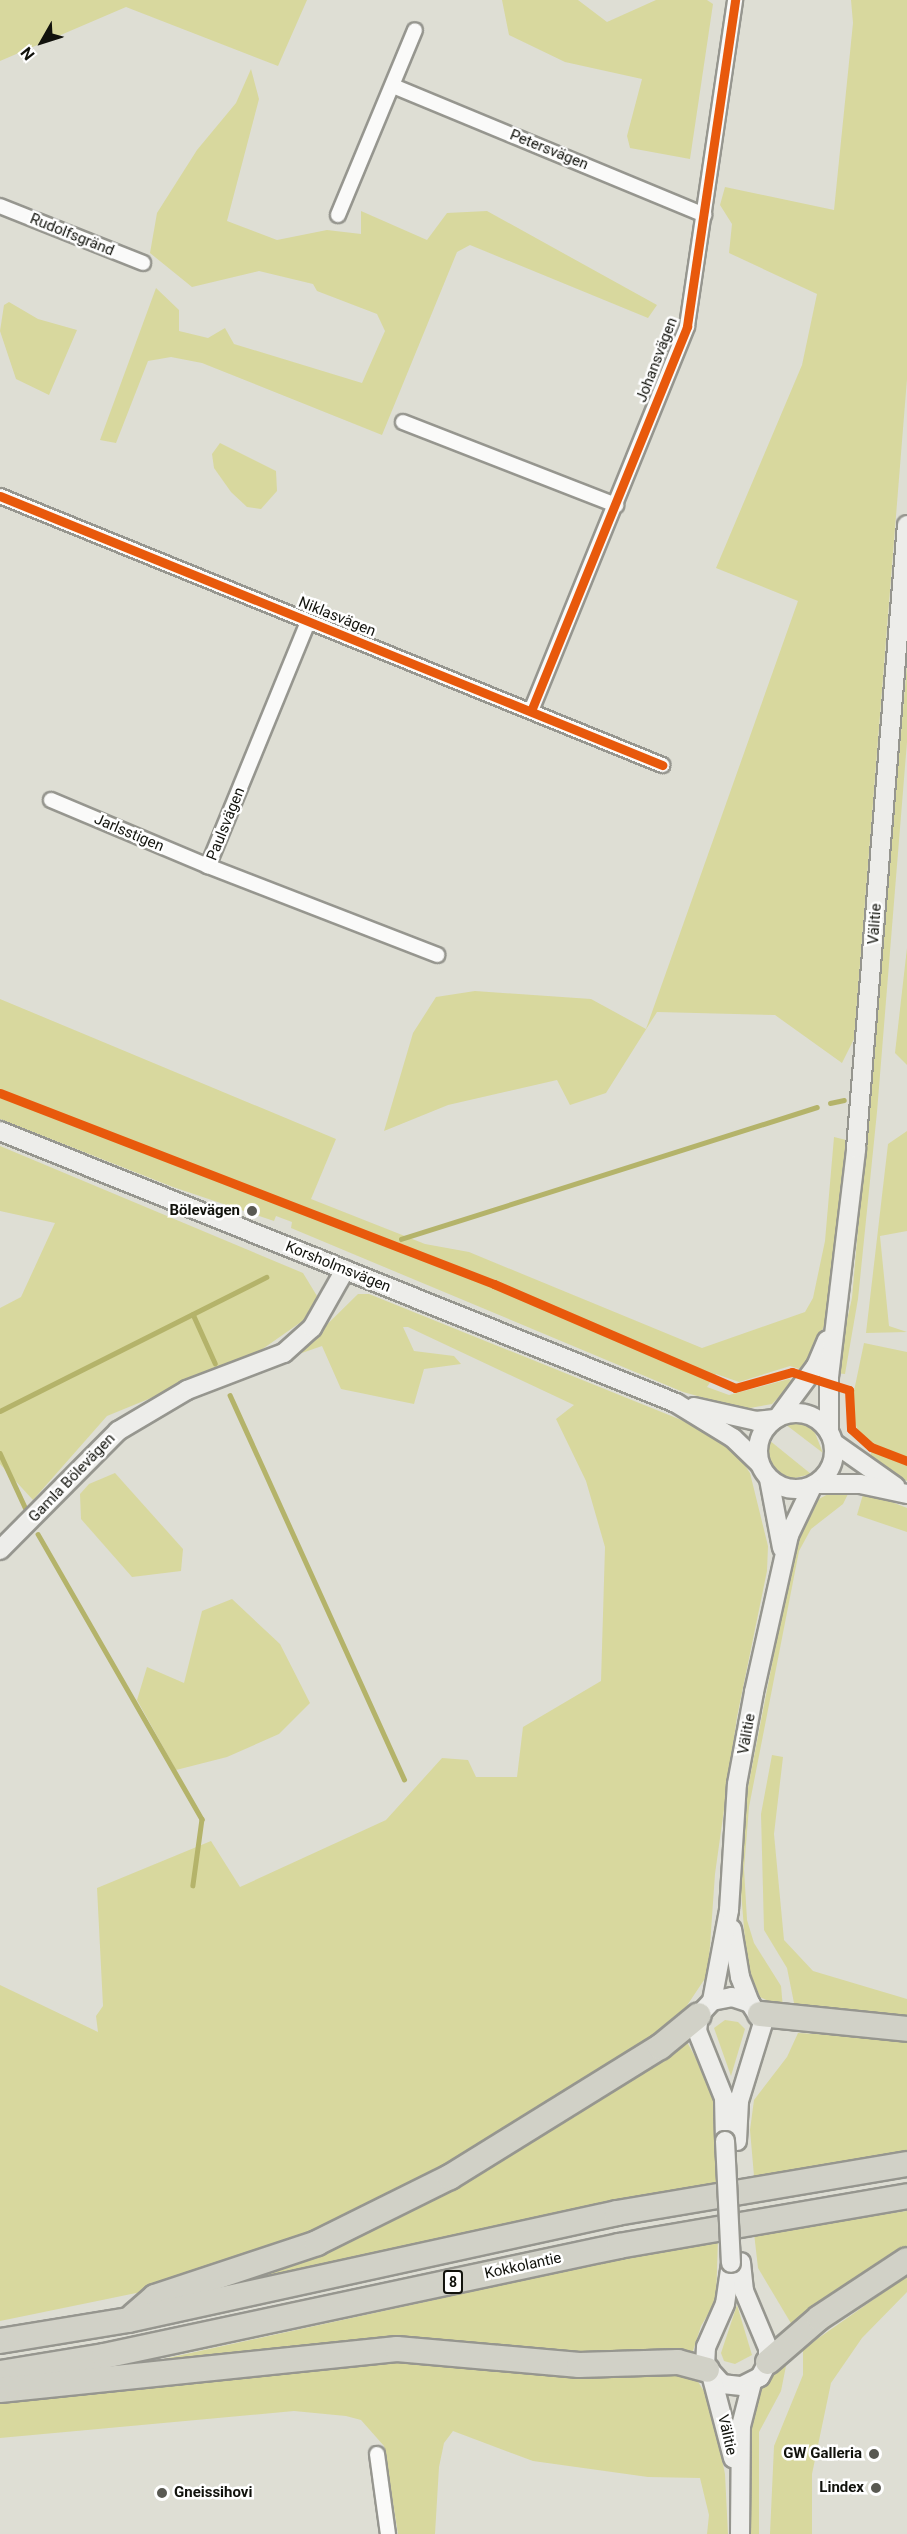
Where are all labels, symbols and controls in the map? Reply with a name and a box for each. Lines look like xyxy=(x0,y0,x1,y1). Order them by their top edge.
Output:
north arrow xyxy=(12,12,72,72)
text: N xyxy=(17,43,39,64)
street label: Petersvägen xyxy=(507,126,591,174)
street label: Rudolfsgränd xyxy=(27,210,117,260)
street label: Johansvägen xyxy=(633,315,681,405)
street label: Niklasvägen xyxy=(296,593,378,641)
street label: Paulsvägen xyxy=(203,785,249,863)
street label: Jarlsstigen xyxy=(91,810,167,856)
street label: Välitie xyxy=(865,903,885,945)
place label: Bölevägen xyxy=(169,1202,240,1220)
marker: Bölevägen xyxy=(245,1204,259,1218)
street label: Korsholmsvägen xyxy=(283,1238,393,1296)
street label: Gamla Bölevägen xyxy=(25,1430,119,1526)
street label: Välitie xyxy=(735,1712,759,1756)
street label: Kokkolantie xyxy=(483,2249,563,2283)
road number: 8 xyxy=(442,2271,464,2293)
street label: Välitie xyxy=(714,2413,740,2457)
place label: GW Galleria xyxy=(783,2445,862,2463)
marker: GW Galleria xyxy=(867,2447,881,2461)
place label: Lindex xyxy=(819,2479,864,2497)
marker: Lindex xyxy=(869,2481,883,2495)
place label: Gneissihovi xyxy=(174,2484,252,2502)
marker: Gneissihovi xyxy=(155,2486,169,2500)

